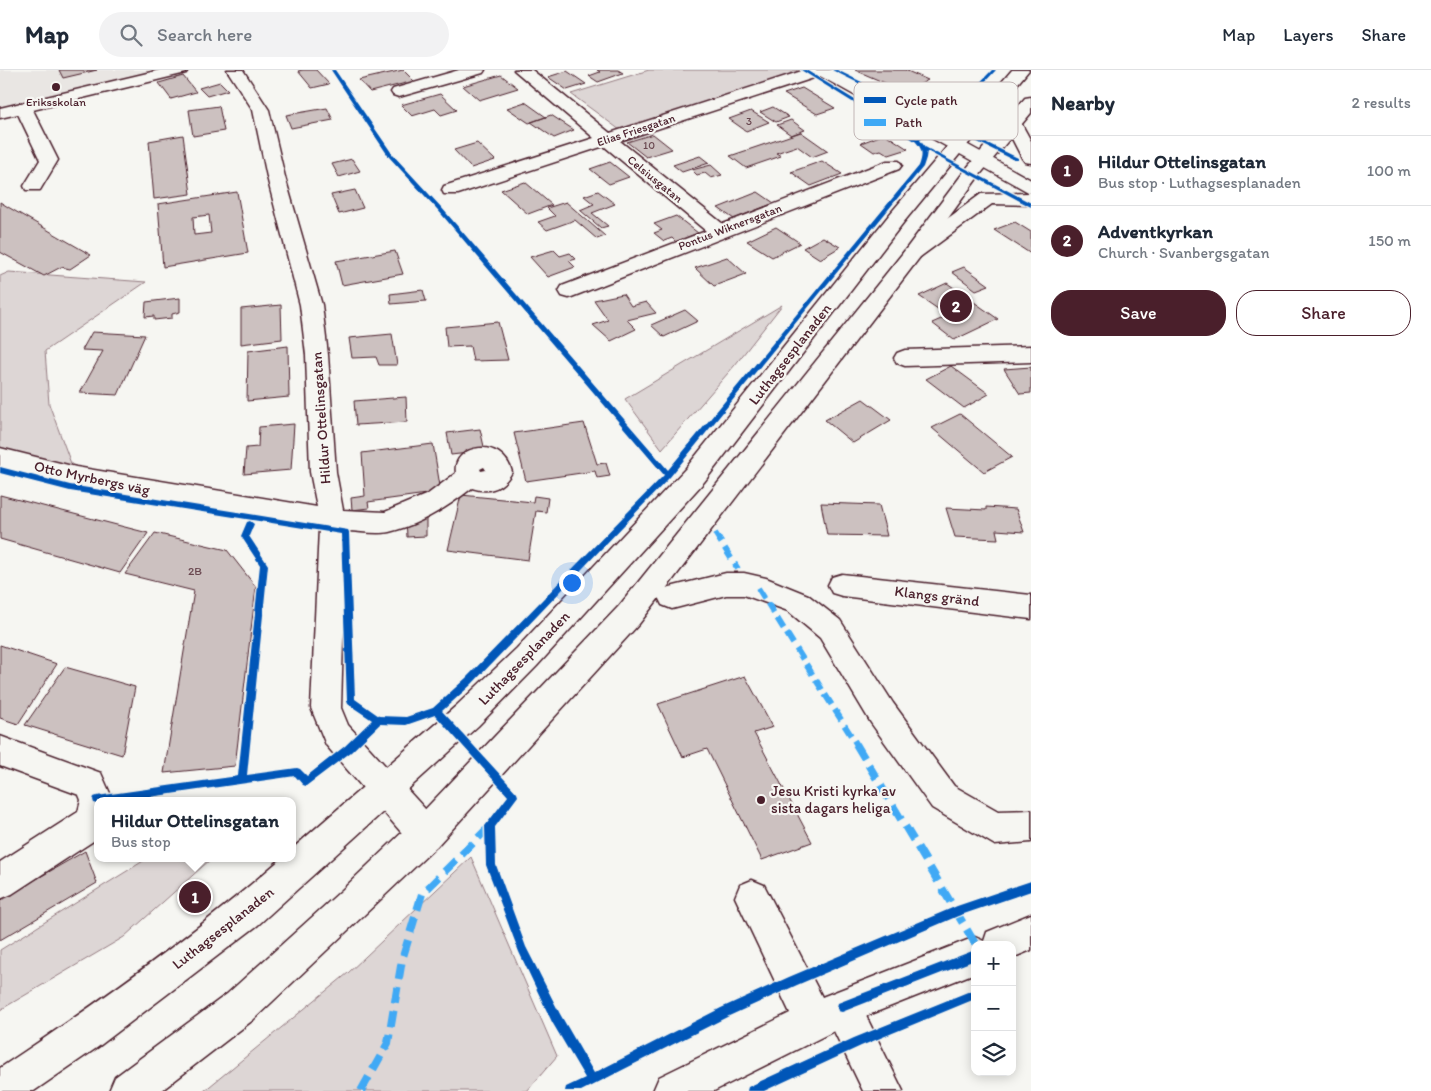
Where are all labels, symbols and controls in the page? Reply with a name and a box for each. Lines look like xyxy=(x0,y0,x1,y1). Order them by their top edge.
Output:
search box xyxy=(99,12,449,57)
text: Map xyxy=(25,20,69,49)
icon: search xyxy=(117,21,145,49)
text: Search here xyxy=(157,23,252,46)
text: Map xyxy=(1222,24,1255,46)
text: Layers xyxy=(1283,24,1333,46)
text: Share xyxy=(1361,24,1406,46)
marker: Eriksskolan xyxy=(50,81,62,93)
legend xyxy=(854,82,1018,140)
text: Nearby xyxy=(1051,90,1115,115)
text: Cycle path xyxy=(895,92,958,109)
text: 2 results xyxy=(1351,93,1411,112)
place label: Eriksskolan xyxy=(26,95,86,109)
street label: Elias Friesgatan xyxy=(595,111,677,149)
text: Path xyxy=(895,114,922,131)
house number: 3 xyxy=(746,115,752,128)
house number: 10 xyxy=(643,139,655,152)
text: Hildur Ottelinsgatan xyxy=(1098,150,1266,173)
street label: Celsiusgatan xyxy=(625,152,686,206)
text: 1 xyxy=(1063,161,1071,180)
text: 100 m xyxy=(1367,161,1411,180)
text: Bus stop · Luthagsesplanaden xyxy=(1098,173,1301,192)
street label: Pontus Wiknersgatan xyxy=(676,201,784,253)
text: Adventkyrkan xyxy=(1098,220,1213,243)
text: 2 xyxy=(1063,231,1071,250)
text: 150 m xyxy=(1368,231,1411,250)
text: Church · Svanbergsgatan xyxy=(1098,243,1270,262)
pin: 2 xyxy=(940,287,972,325)
button: Save xyxy=(1051,290,1226,336)
button: Share xyxy=(1236,290,1411,336)
street label: Luthagsesplanaden xyxy=(745,299,836,408)
street label: Hildur Ottelinsgatan xyxy=(307,351,335,485)
street label: Otto Myrbergs väg xyxy=(32,457,152,499)
house number: 2B xyxy=(188,564,202,578)
your location xyxy=(559,570,585,596)
street label: Klangs gränd xyxy=(894,582,980,610)
street label: Luthagsesplanaden xyxy=(474,607,574,709)
place label: Jesu Kristi kyrka av sista dagars heliga xyxy=(771,782,896,817)
marker: Jesu Kristi kyrka av sista dagars heliga xyxy=(755,794,767,806)
popup xyxy=(94,797,296,862)
text: Hildur Ottelinsgatan xyxy=(111,809,279,832)
text: Bus stop xyxy=(111,832,171,851)
pin: 1 xyxy=(179,878,211,916)
street label: Luthagsesplanaden xyxy=(169,882,278,973)
map controls xyxy=(971,941,1016,1076)
button: + xyxy=(971,941,1016,986)
button: − xyxy=(971,986,1016,1031)
button: layers xyxy=(971,1031,1016,1076)

